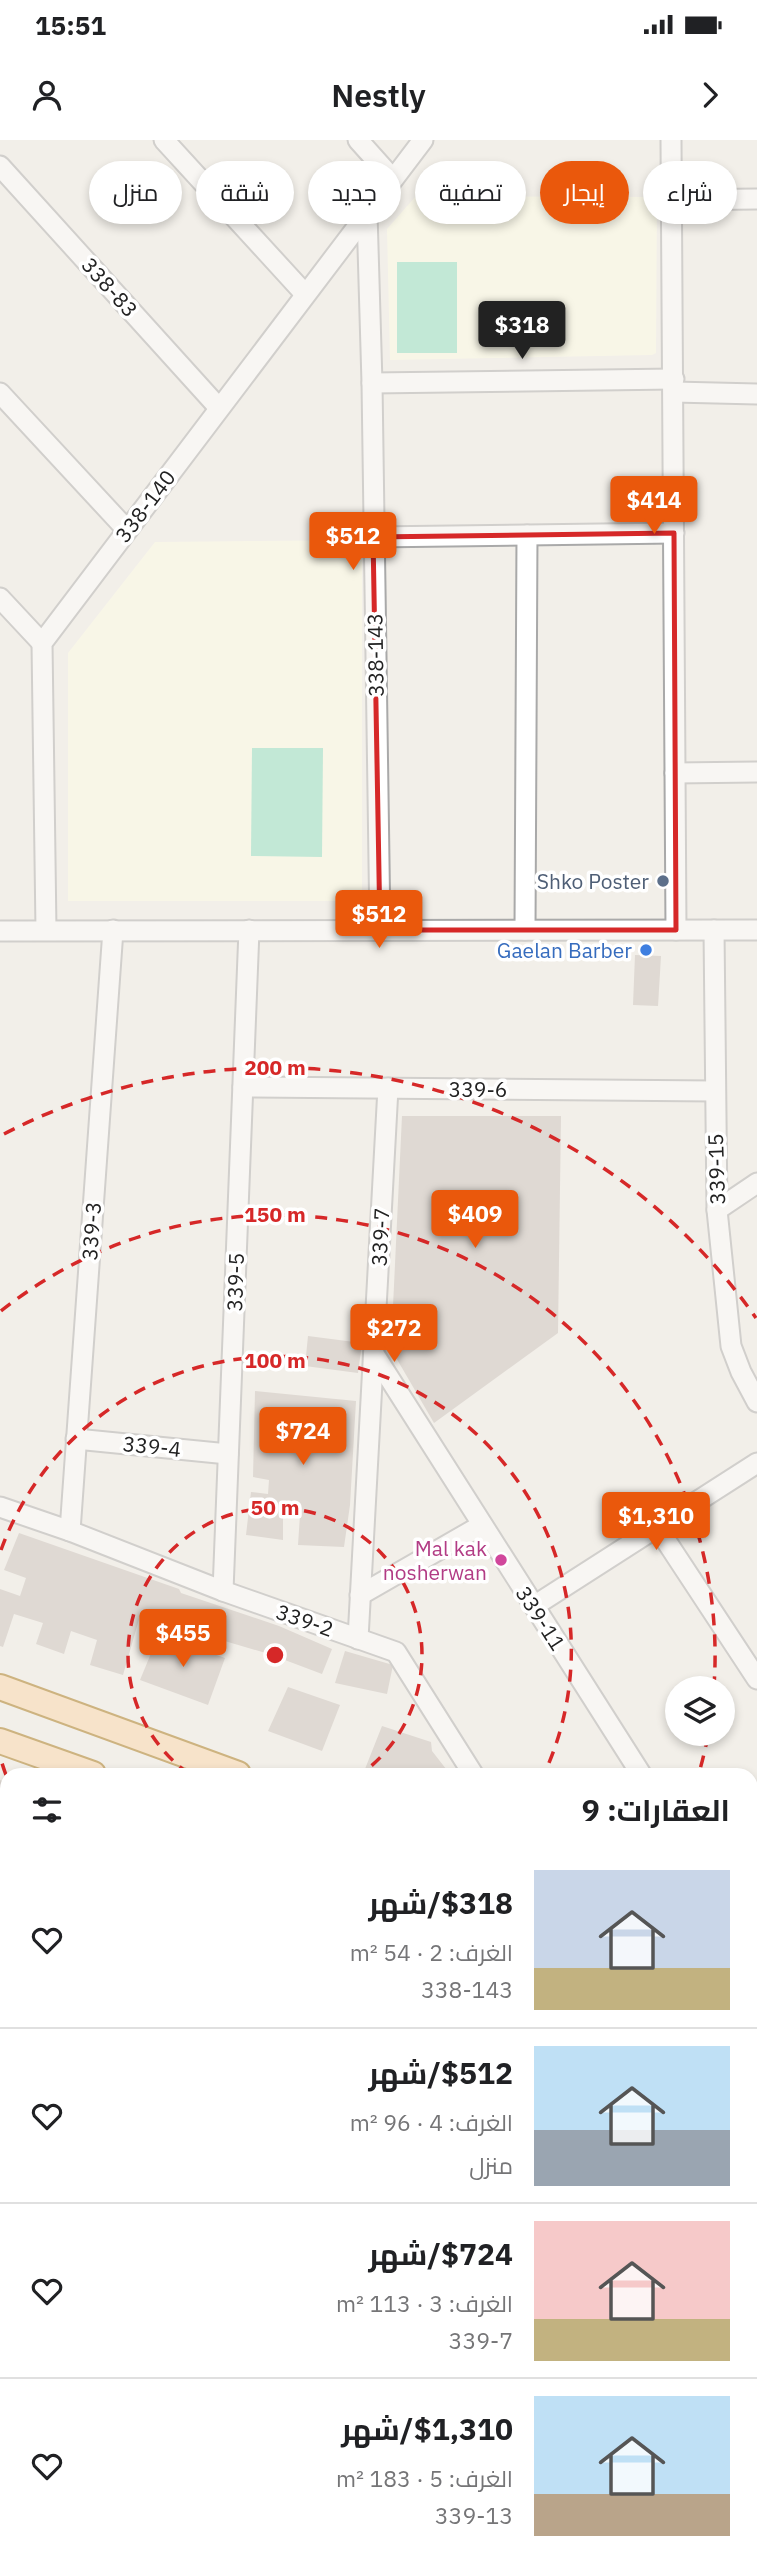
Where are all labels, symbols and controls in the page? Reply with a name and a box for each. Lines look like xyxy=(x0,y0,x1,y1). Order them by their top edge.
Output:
text: 15:51 xyxy=(35,8,106,42)
text: Nestly xyxy=(331,74,426,116)
icon: person xyxy=(28,76,66,114)
icon: forward xyxy=(691,76,729,114)
chip: منزل xyxy=(89,161,182,224)
chip: شقة xyxy=(196,161,294,224)
chip: جديد xyxy=(308,161,401,224)
chip: تصفية xyxy=(415,161,526,224)
chip: إيجار xyxy=(540,161,629,224)
chip: شراء xyxy=(643,161,737,224)
street label: 338-83 xyxy=(76,251,144,323)
pin: $318 xyxy=(481,302,563,361)
text: $318 xyxy=(494,309,550,339)
street label: 338-140 xyxy=(109,464,181,548)
pin: $414 xyxy=(613,476,695,536)
text: $414 xyxy=(626,484,682,514)
pin: $512 xyxy=(312,512,394,572)
text: $512 xyxy=(325,520,381,550)
street label: 338-143 xyxy=(360,613,390,697)
place label: Shko Poster xyxy=(537,867,649,895)
marker: Shko Poster xyxy=(655,873,671,889)
pin: $512 xyxy=(338,890,420,950)
text: $512 xyxy=(351,898,407,928)
place label: Gaelan Barber xyxy=(497,936,632,964)
marker: Gaelan Barber xyxy=(638,942,654,958)
text: 200 m xyxy=(244,1053,306,1081)
street label: 339-6 xyxy=(449,1075,507,1103)
street label: 339-15 xyxy=(701,1133,731,1205)
pin: $409 xyxy=(434,1190,516,1250)
text: $409 xyxy=(447,1198,503,1228)
text: 150 m xyxy=(244,1200,306,1228)
street label: 339-3 xyxy=(75,1201,107,1261)
street label: 339-7 xyxy=(364,1207,396,1267)
street label: 339-5 xyxy=(220,1252,250,1312)
pin: $272 xyxy=(353,1304,435,1364)
text: $272 xyxy=(366,1312,422,1342)
text: 100 m xyxy=(244,1346,306,1374)
pin: $724 xyxy=(262,1408,344,1467)
text: $724 xyxy=(275,1415,331,1445)
street label: 339-4 xyxy=(121,1429,183,1463)
pin: $1,310 xyxy=(599,1492,713,1552)
text: 50 m xyxy=(251,1493,299,1521)
text: $1,310 xyxy=(618,1500,694,1530)
place label: Mal kak nosherwan xyxy=(383,1534,487,1586)
marker: Mal kak nosherwan xyxy=(493,1552,509,1568)
street label: 339-11 xyxy=(510,1580,572,1656)
street label: 339-2 xyxy=(273,1597,337,1643)
pin: $455 xyxy=(142,1610,224,1669)
text: $455 xyxy=(155,1617,211,1647)
centre of rings xyxy=(263,1643,287,1667)
map controls xyxy=(665,1676,735,1746)
button: layers xyxy=(665,1676,735,1746)
text: العقارات: 9 xyxy=(582,1790,730,1829)
icon: filters xyxy=(28,1791,66,1829)
text: $318/شهر xyxy=(368,1883,513,1922)
icon: home xyxy=(590,1898,674,1982)
icon: heart xyxy=(28,1921,66,1959)
text: الغرف: 2 · 54 m² xyxy=(350,1937,513,1967)
text: 338-143 xyxy=(421,1974,513,2004)
text: $512/شهر xyxy=(368,2053,513,2092)
icon: home xyxy=(590,2074,674,2158)
icon: heart xyxy=(28,2097,66,2135)
text: الغرف: 4 · 96 m² xyxy=(350,2107,513,2137)
text: منزل xyxy=(469,2150,513,2180)
text: $724/شهر xyxy=(368,2234,513,2273)
icon: home xyxy=(590,2249,674,2333)
icon: heart xyxy=(28,2272,66,2310)
text: الغرف: 3 · 113 m² xyxy=(336,2288,513,2318)
text: 339-7 xyxy=(449,2325,513,2355)
text: $1,310/شهر xyxy=(341,2409,513,2448)
icon: home xyxy=(590,2424,674,2508)
icon: heart xyxy=(28,2447,66,2485)
text: الغرف: 5 · 183 m² xyxy=(336,2463,513,2493)
text: 339-13 xyxy=(435,2500,513,2530)

